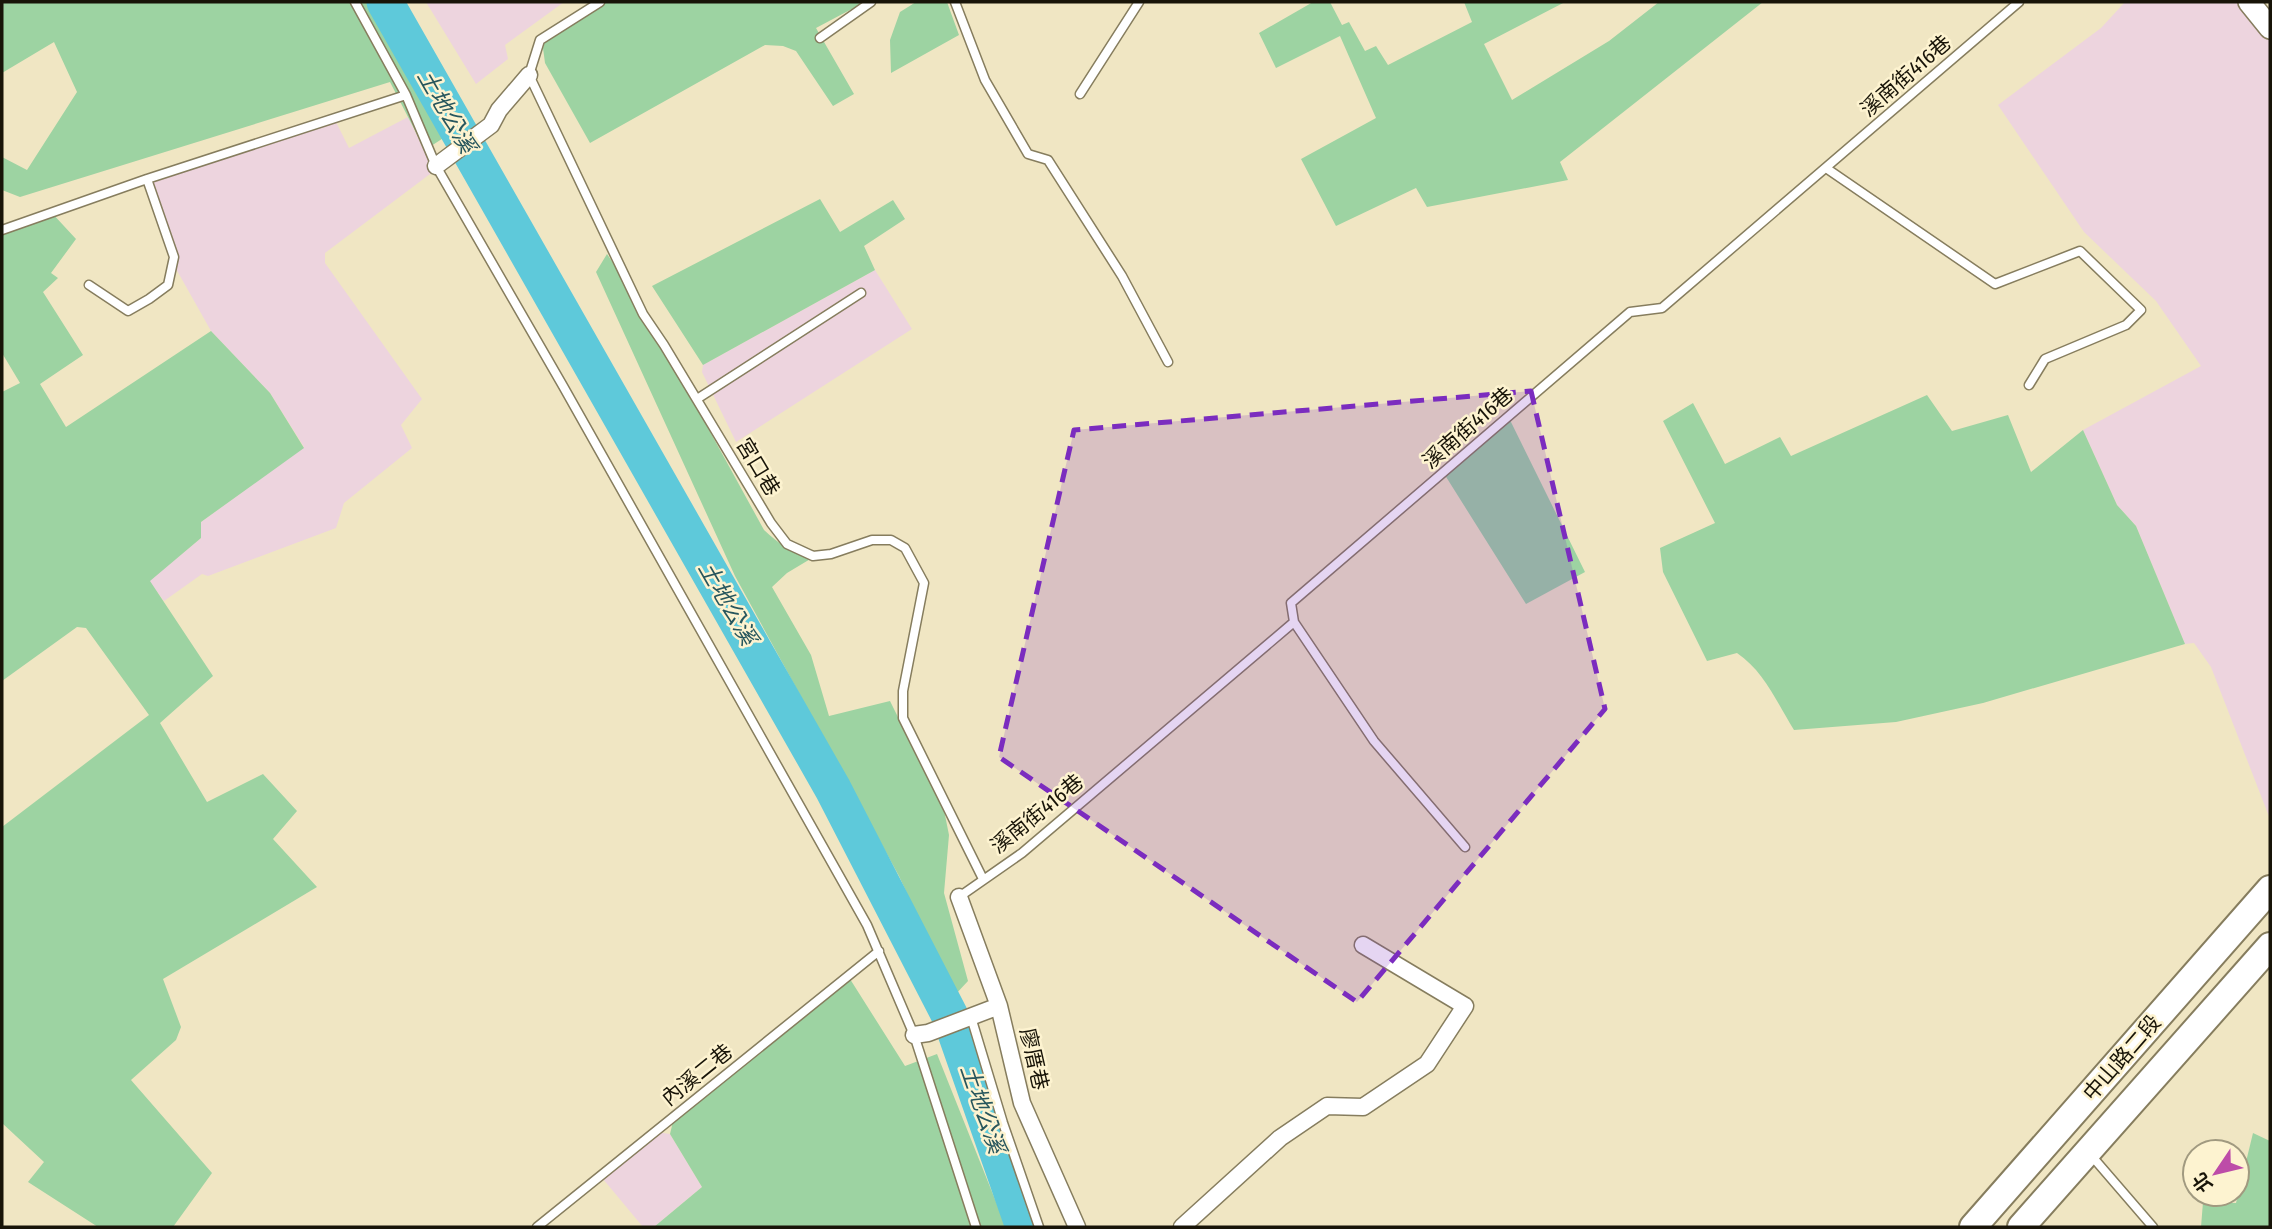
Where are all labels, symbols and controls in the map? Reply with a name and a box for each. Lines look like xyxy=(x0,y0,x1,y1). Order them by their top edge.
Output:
street label: 溪南街416巷 xyxy=(1855,30,1957,122)
water label: 土地公溪 xyxy=(412,64,484,160)
street label: 溪南街416巷 xyxy=(1417,382,1519,474)
street label: 宮口巷 xyxy=(731,433,785,501)
water label: 土地公溪 xyxy=(693,556,765,652)
street label: 溪南街416巷 xyxy=(985,769,1089,859)
street label: 中山路二段 xyxy=(2078,1010,2166,1106)
street label: 廖厝巷 xyxy=(1014,1025,1054,1093)
street label: 內溪二巷 xyxy=(656,1038,738,1112)
water label: 土地公溪 xyxy=(955,1061,1012,1160)
north arrow xyxy=(2181,1138,2251,1208)
text: 北 xyxy=(2188,1168,2217,1197)

